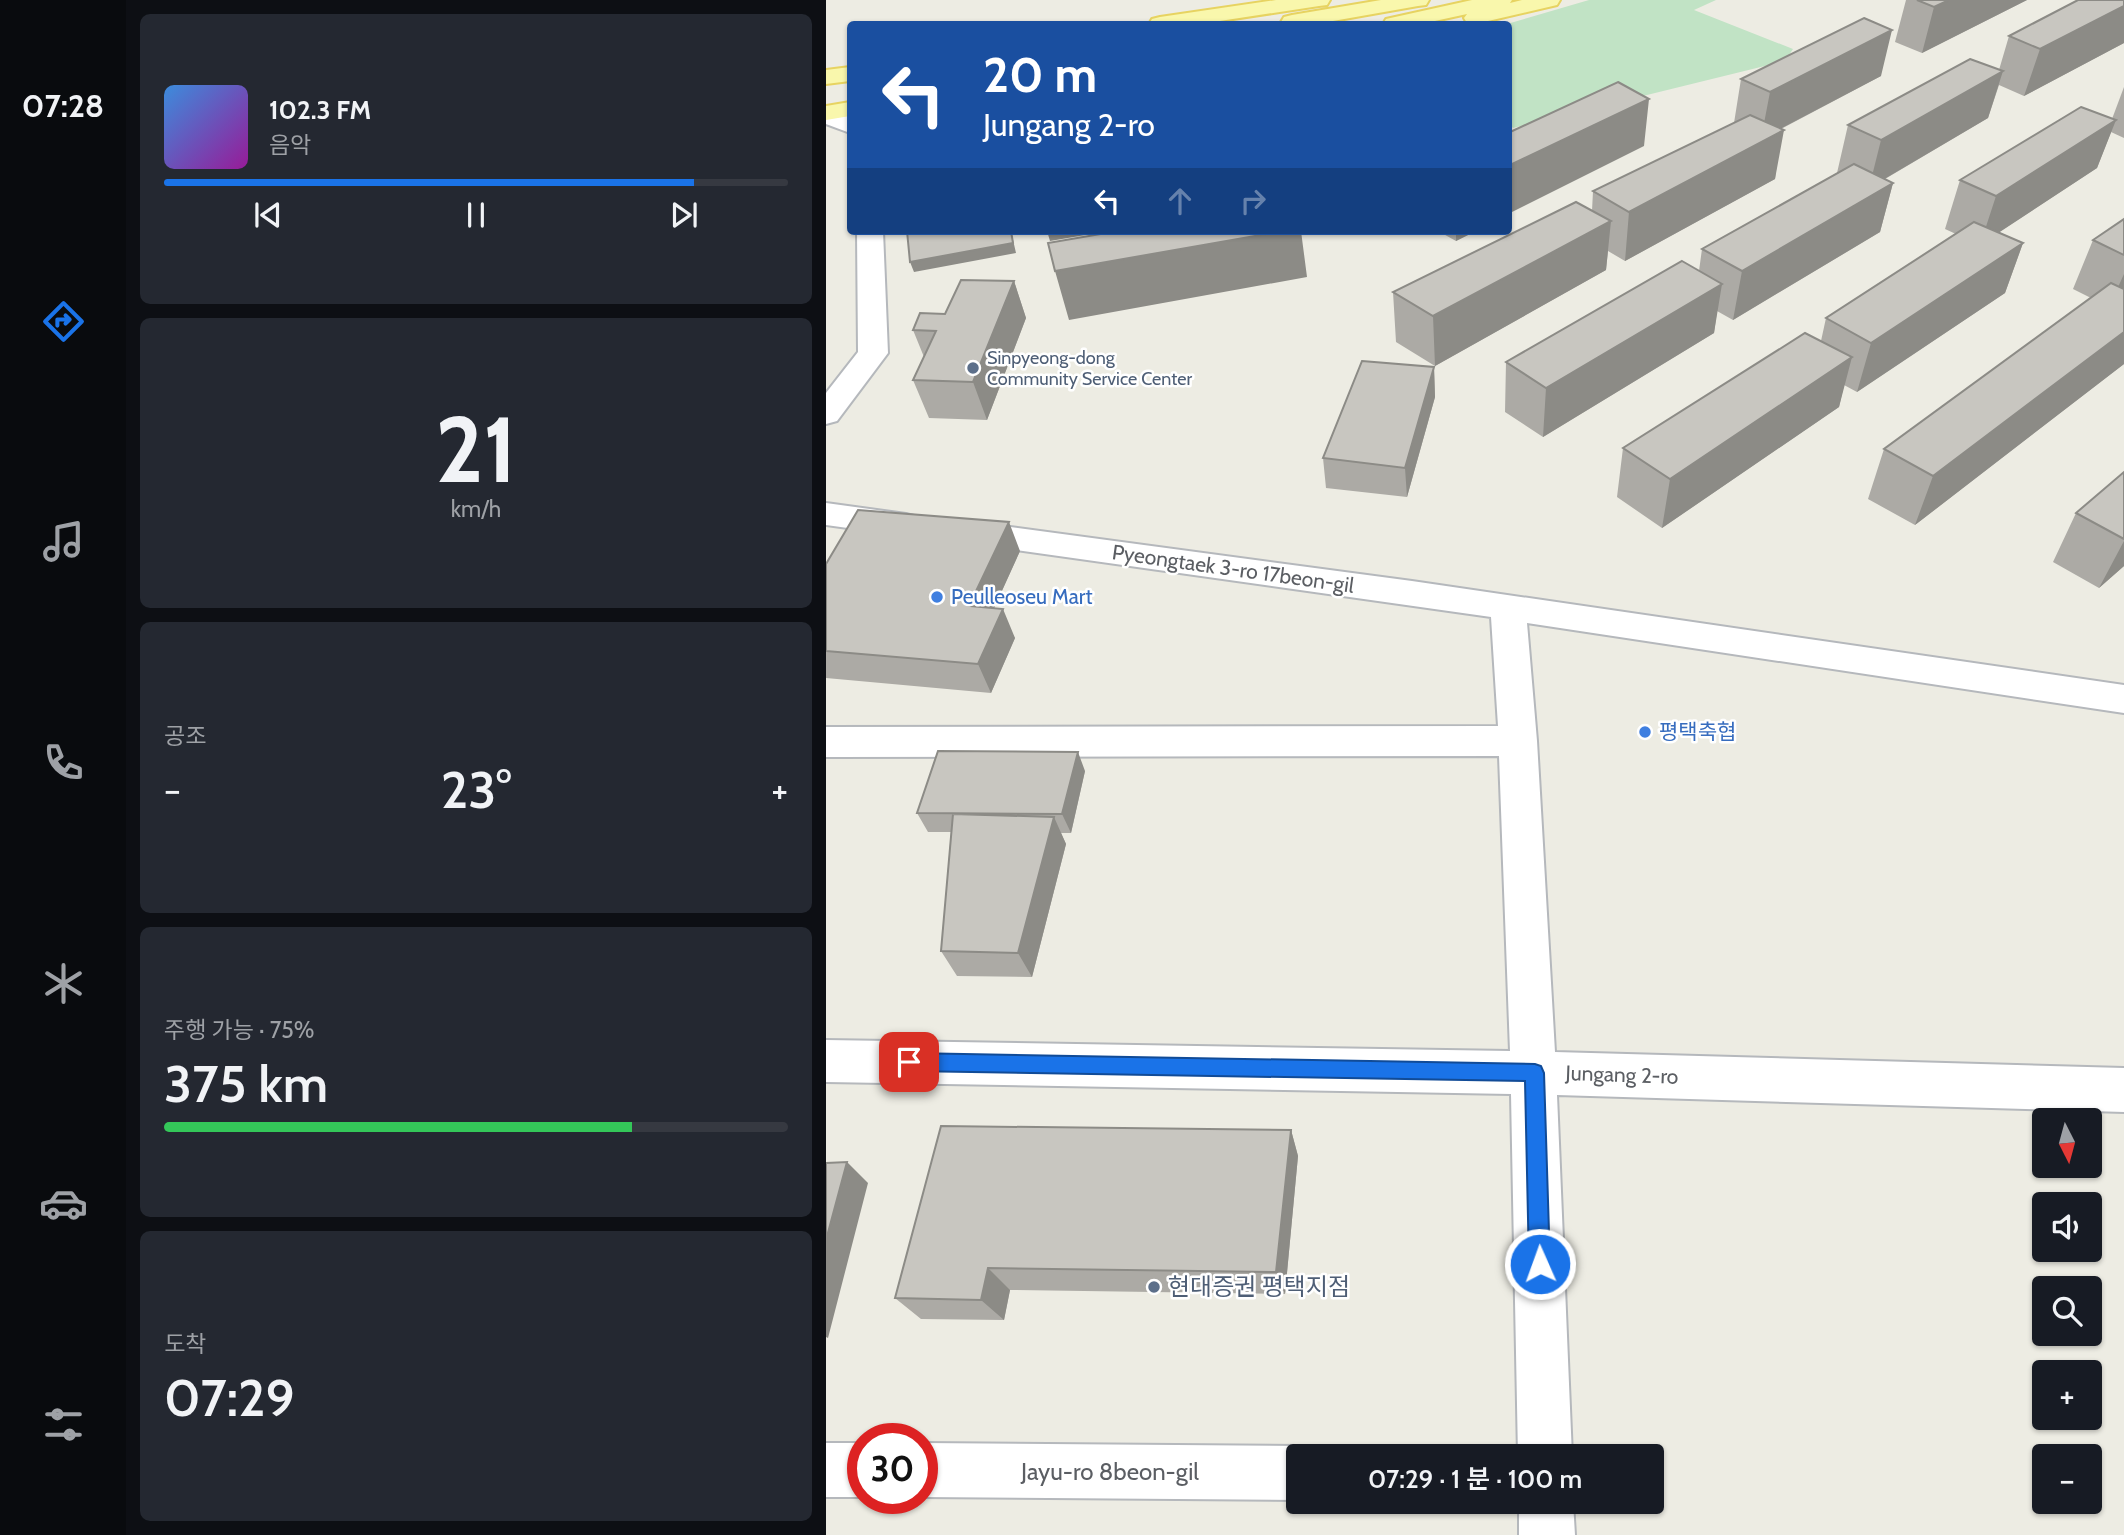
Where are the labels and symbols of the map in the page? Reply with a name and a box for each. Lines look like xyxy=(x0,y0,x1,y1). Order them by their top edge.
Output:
place label: Sinpyeong-dong Community Service Center xyxy=(987,347,1192,390)
marker: Sinpyeong-dong Community Service Center xyxy=(965,360,981,376)
street label: Pyeongtaek 3-ro 17beon-gil xyxy=(1110,539,1356,598)
place label: Peulleoseu Mart xyxy=(951,584,1093,609)
marker: Peulleoseu Mart xyxy=(929,589,945,605)
place label: 평택축협 xyxy=(1659,719,1736,744)
marker: 평택축협 xyxy=(1637,724,1653,740)
pin xyxy=(879,1032,939,1092)
street label: Jungang 2-ro xyxy=(1564,1060,1679,1089)
north arrow xyxy=(2032,1108,2102,1178)
position arrow xyxy=(1503,1227,1577,1301)
place label: 현대증권 평택지점 xyxy=(1168,1272,1350,1301)
marker: 현대증권 평택지점 xyxy=(1146,1279,1162,1295)
speed limit sign: 30 xyxy=(847,1423,938,1514)
street label: Jayu-ro 8beon-gil xyxy=(1020,1457,1199,1486)

